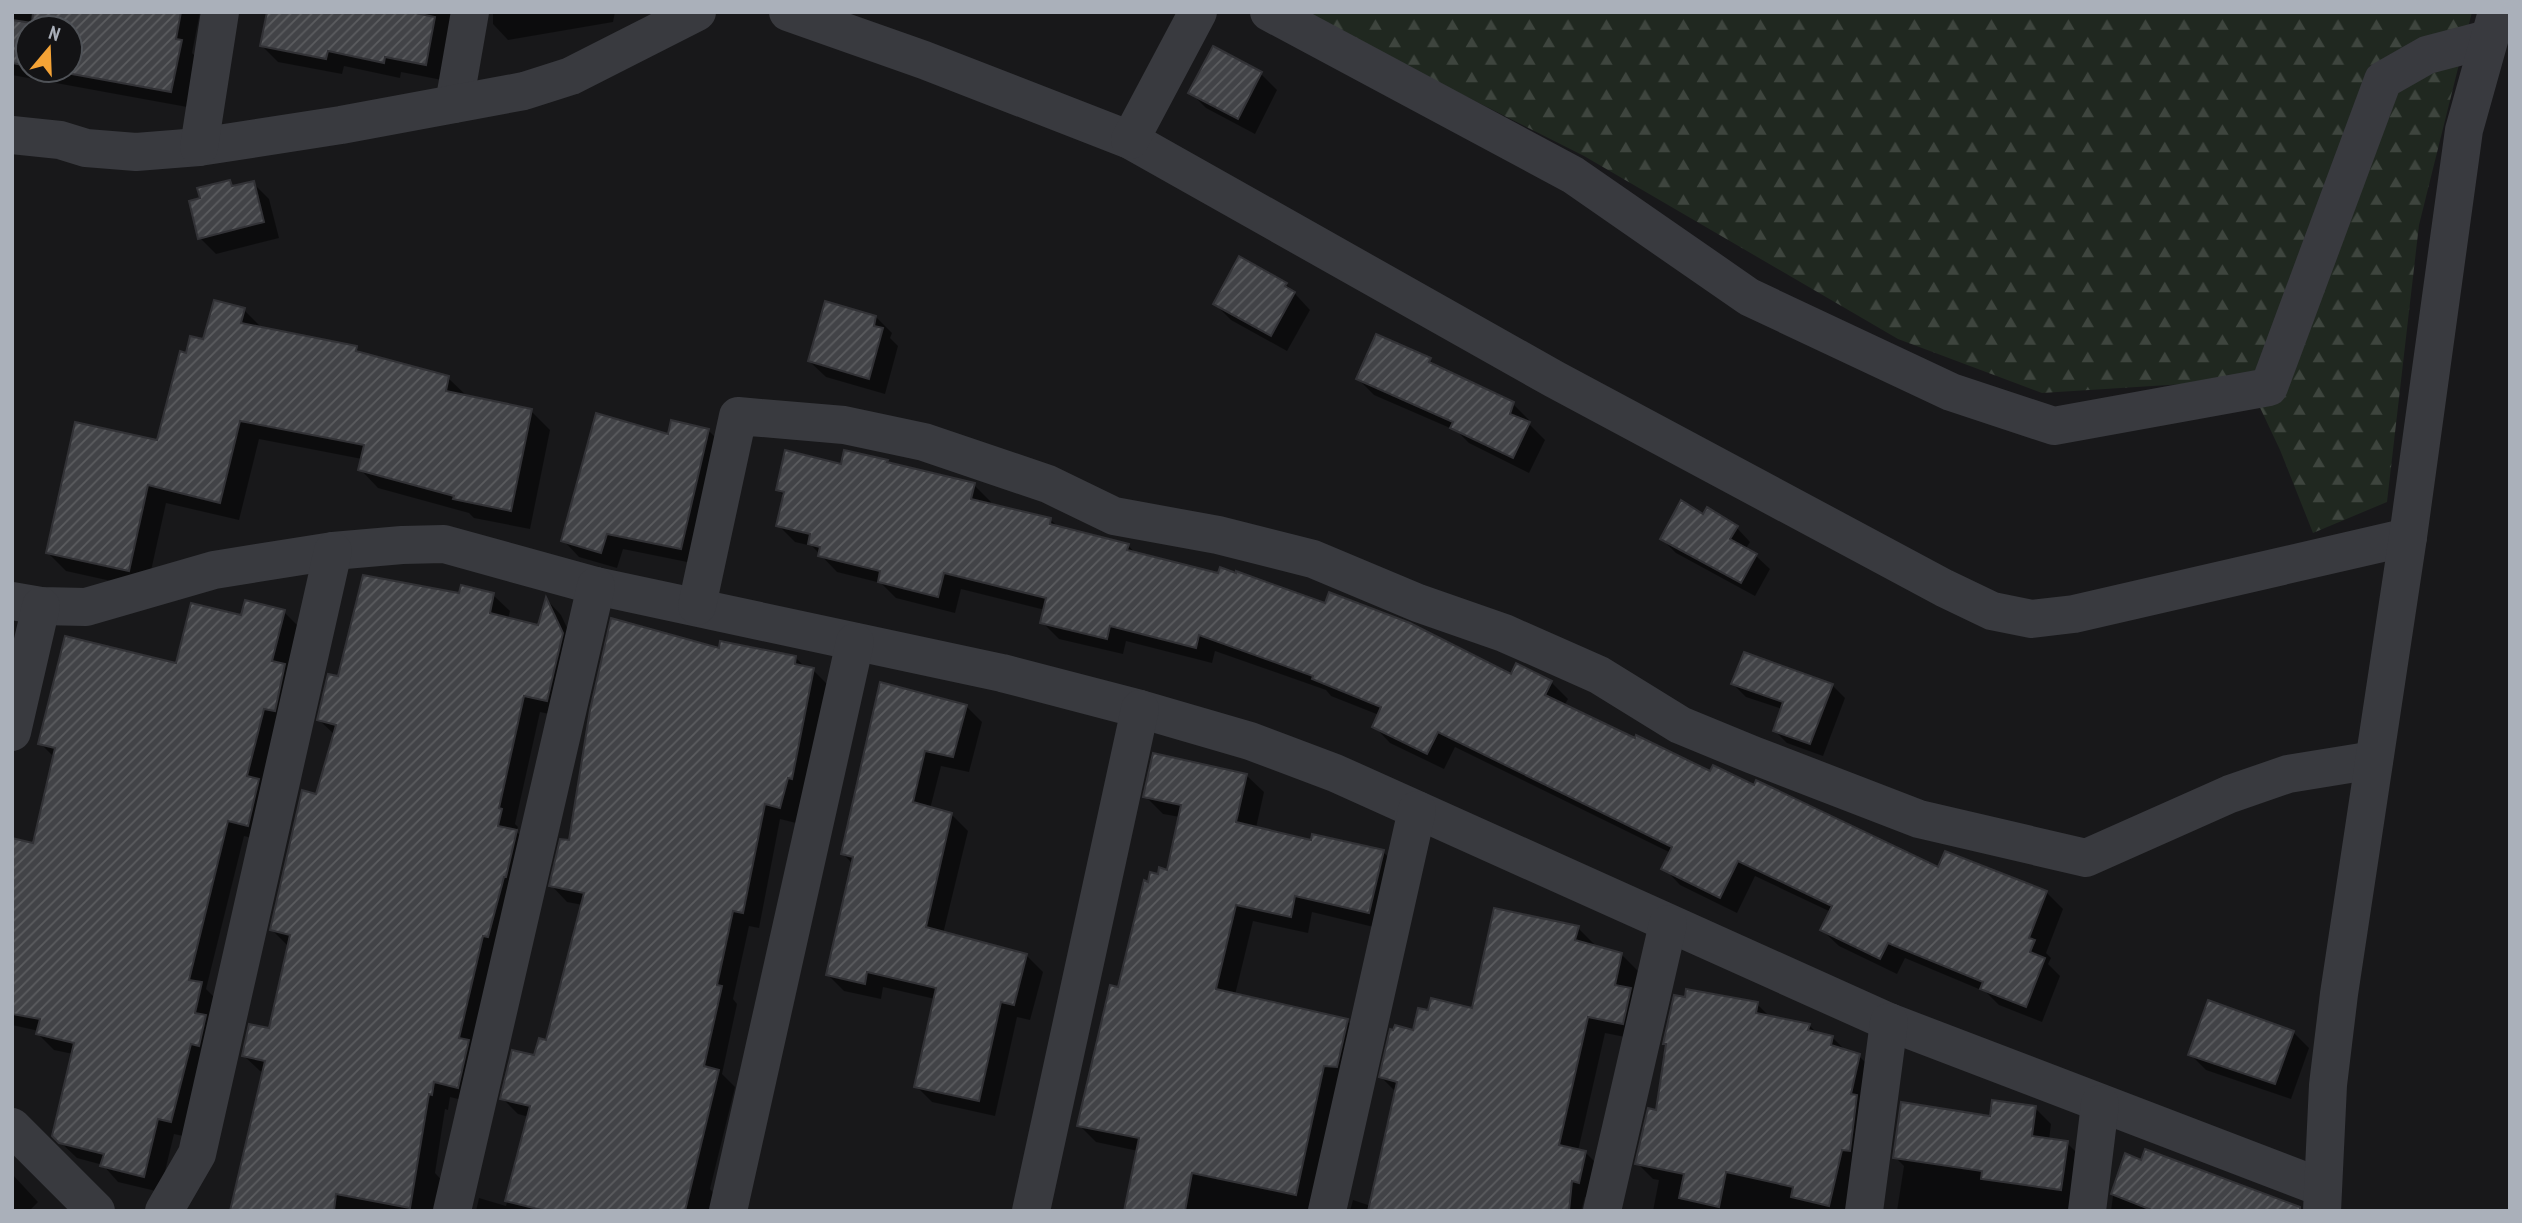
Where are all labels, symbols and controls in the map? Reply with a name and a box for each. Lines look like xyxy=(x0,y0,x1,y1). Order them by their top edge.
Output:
north arrow xyxy=(14,14,84,84)
text: N xyxy=(46,20,63,46)

